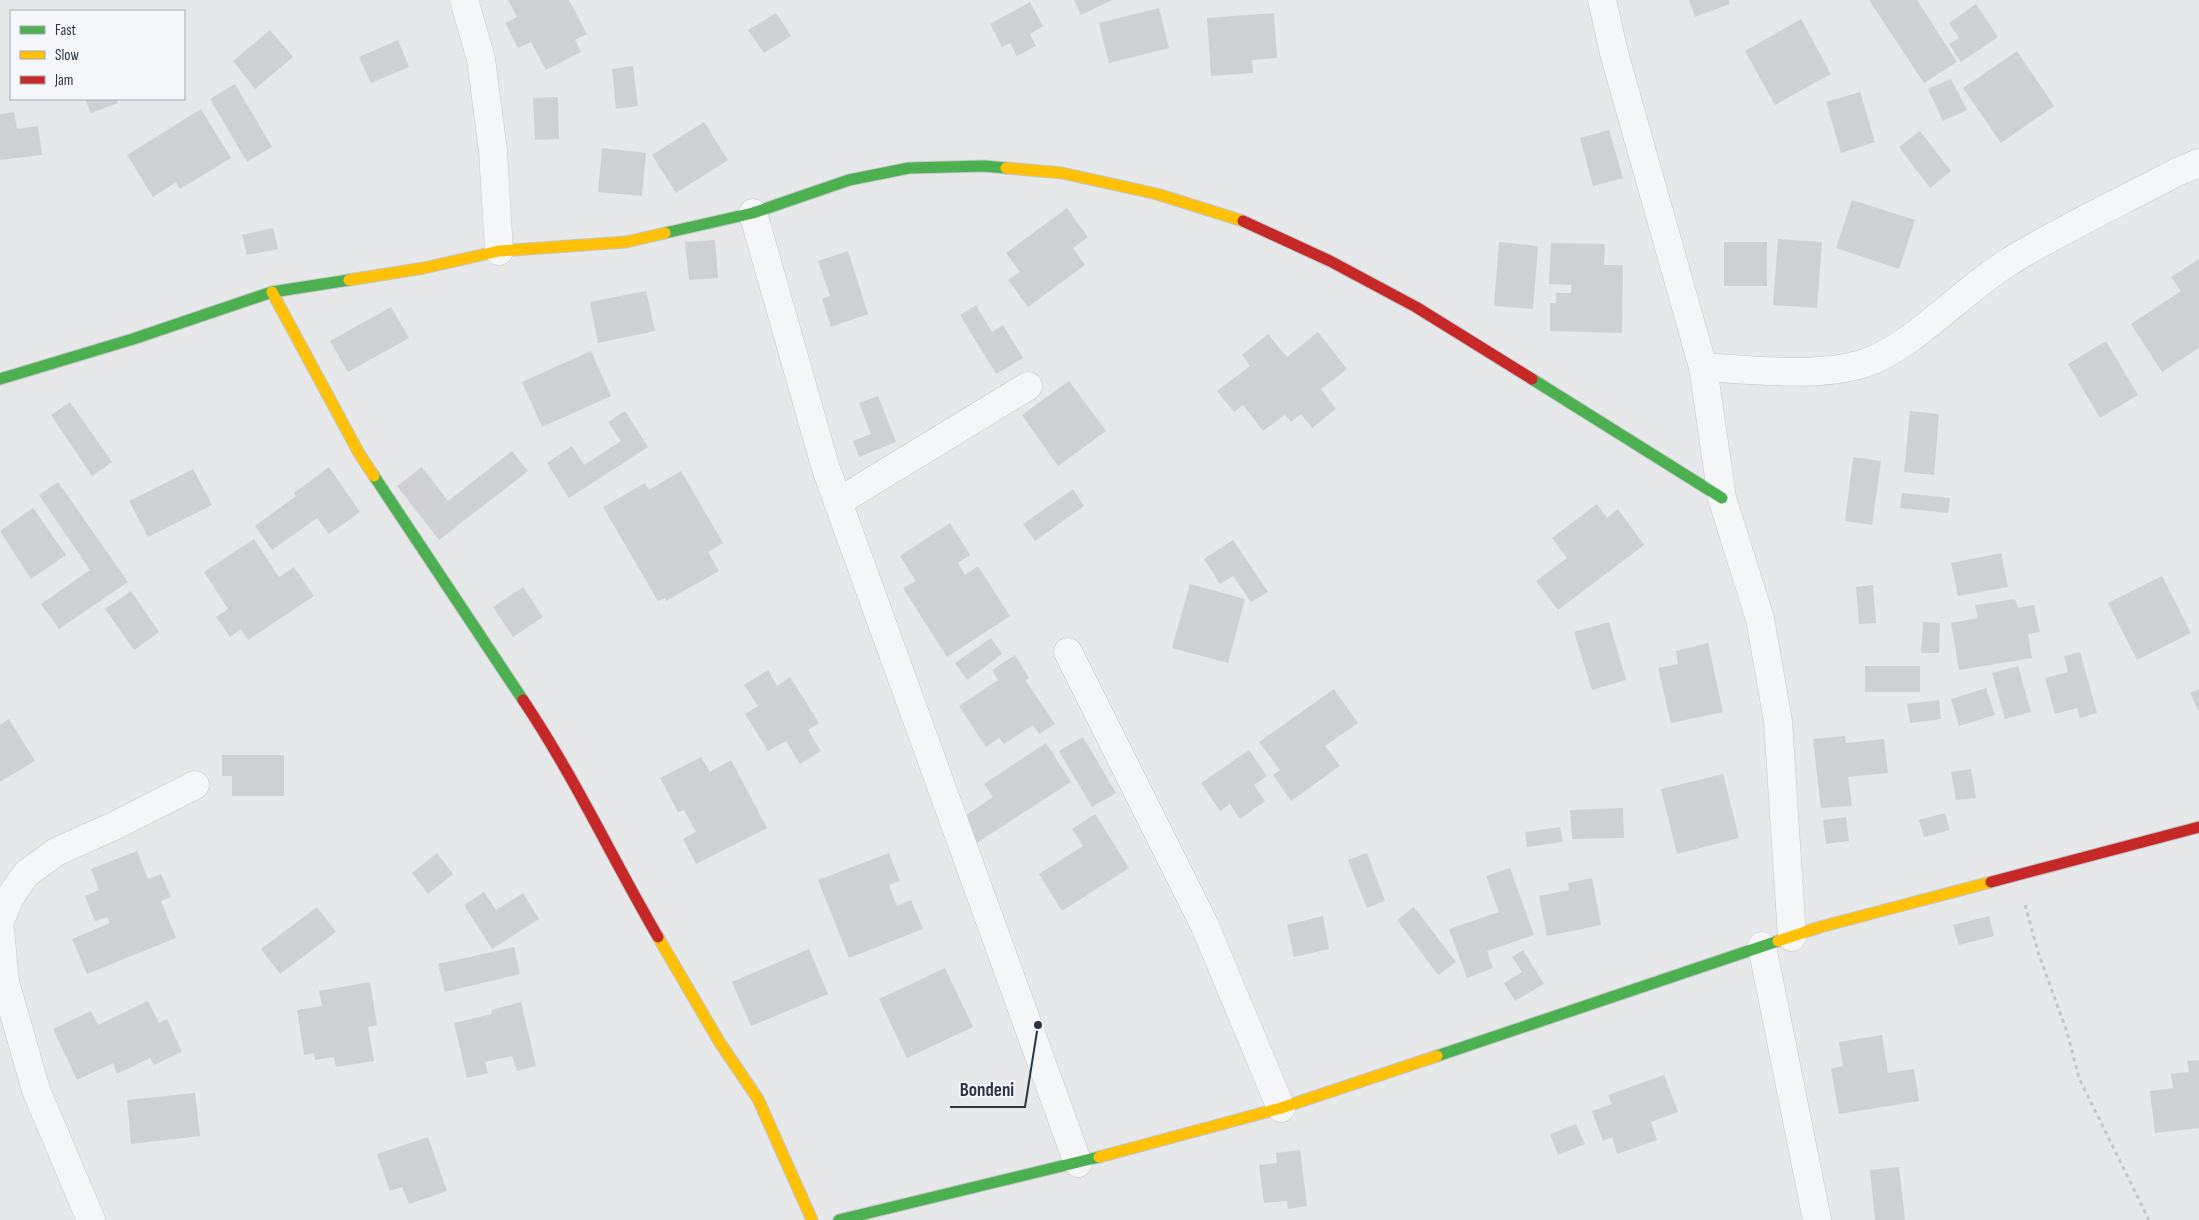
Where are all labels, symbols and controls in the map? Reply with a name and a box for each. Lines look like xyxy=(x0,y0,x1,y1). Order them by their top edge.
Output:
legend xyxy=(10,10,185,100)
text: Fast xyxy=(55,21,77,40)
text: Slow xyxy=(55,46,79,65)
text: Jam xyxy=(54,71,73,90)
callout: Bondeni xyxy=(950,1073,1025,1107)
text: Bondeni xyxy=(960,1079,1014,1102)

